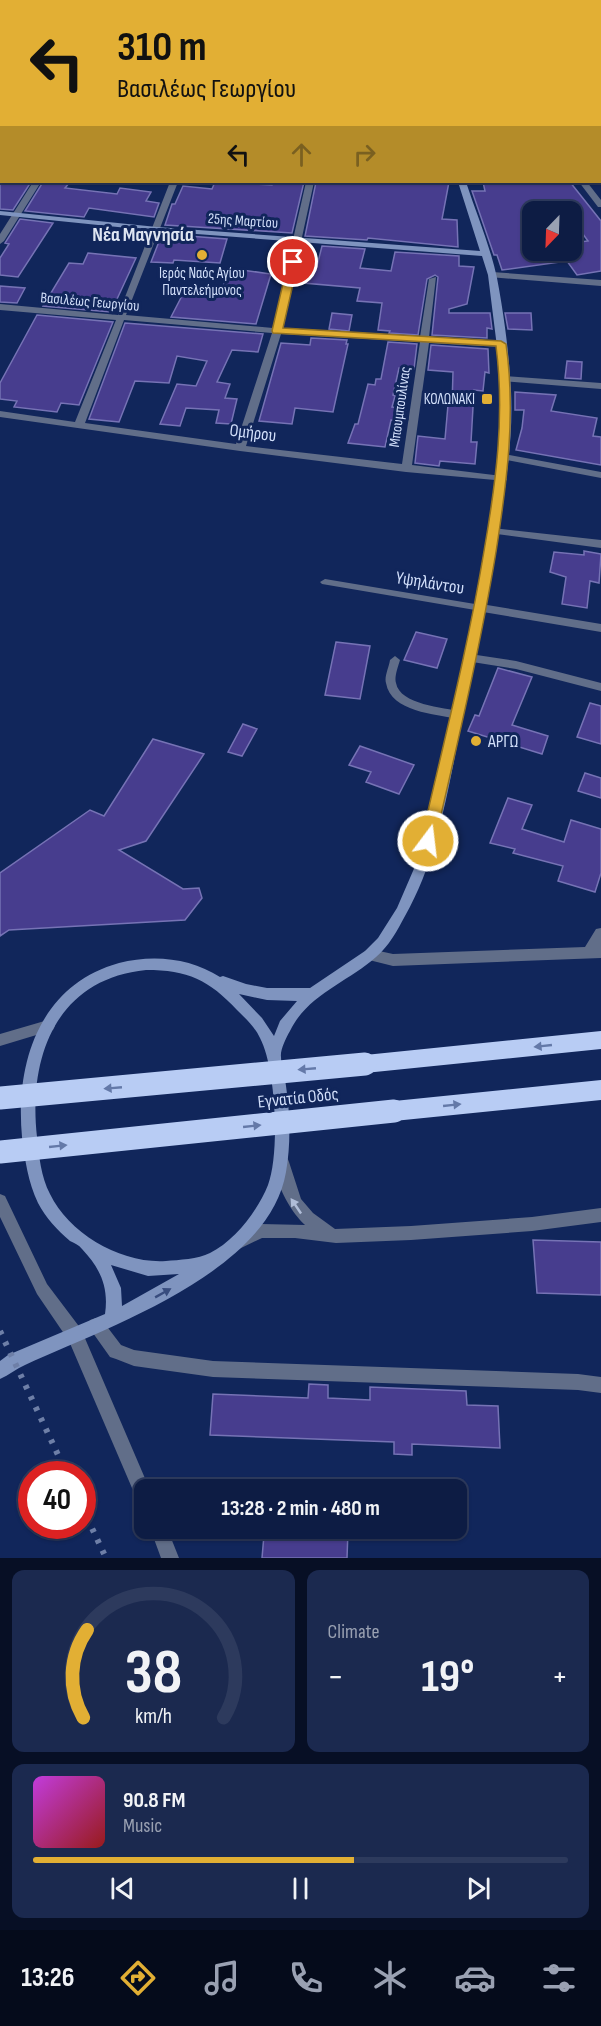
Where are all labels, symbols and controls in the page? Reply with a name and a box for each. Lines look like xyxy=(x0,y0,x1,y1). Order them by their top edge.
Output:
text: 310 m xyxy=(117,22,207,73)
icon: left xyxy=(18,24,96,102)
text: Βασιλέως Γεωργίου xyxy=(117,73,296,105)
icon: left xyxy=(222,138,255,171)
icon: ahead xyxy=(285,138,318,171)
icon: right xyxy=(348,138,381,171)
north arrow xyxy=(522,201,582,261)
map controls xyxy=(522,201,582,261)
street label: 25ης Μαρτίου xyxy=(207,209,279,233)
district label: Νέα Μαγνησία xyxy=(92,223,194,247)
pin xyxy=(267,236,318,287)
icon: arrive xyxy=(276,245,309,278)
marker: Ιερός Ναός Αγίου Παντελεήμονος xyxy=(195,248,209,262)
place label: Ιερός Ναός Αγίου Παντελεήμονος xyxy=(159,264,245,300)
street label: Βασιλέως Γεωργίου xyxy=(40,288,140,316)
street label: Μπουμπουλίνας xyxy=(385,365,415,448)
place label: ΚΟΛΩΝΑΚΙ xyxy=(424,390,475,409)
marker: ΚΟΛΩΝΑΚΙ xyxy=(480,392,494,406)
street label: Ομήρου xyxy=(228,420,278,446)
street label: Υψηλάντου xyxy=(394,567,466,599)
place label: ΑΡΓΩ xyxy=(487,731,519,752)
marker: ΑΡΓΩ xyxy=(469,734,483,748)
position arrow xyxy=(396,809,460,873)
one-way arrow xyxy=(533,1041,552,1051)
one-way arrow xyxy=(297,1064,316,1074)
one-way arrow xyxy=(103,1083,122,1093)
street label: Εγνατία Οδός xyxy=(257,1083,339,1113)
one-way arrow xyxy=(443,1100,462,1110)
one-way arrow xyxy=(243,1121,262,1131)
one-way arrow xyxy=(49,1141,68,1151)
one-way arrow xyxy=(291,1197,302,1214)
one-way arrow xyxy=(155,1288,172,1298)
speed limit sign: 40 xyxy=(18,1461,96,1539)
text: 13:28 · 2 min · 480 m xyxy=(221,1495,380,1522)
text: Climate xyxy=(328,1620,380,1644)
text: 38 xyxy=(125,1636,182,1711)
text: 19° xyxy=(421,1650,474,1705)
text: − xyxy=(328,1657,344,1697)
text: + xyxy=(552,1657,568,1697)
text: km/h xyxy=(135,1704,172,1729)
text: 90.8 FM xyxy=(123,1787,185,1814)
text: Music xyxy=(123,1814,162,1838)
icon: previous xyxy=(106,1872,139,1905)
icon: pause xyxy=(284,1872,317,1905)
icon: next xyxy=(462,1872,495,1905)
icon: directions xyxy=(117,1957,159,1999)
icon: music xyxy=(201,1957,243,1999)
icon: phone xyxy=(285,1957,327,1999)
icon: climate xyxy=(369,1957,411,1999)
icon: car xyxy=(454,1957,496,1999)
icon: filters xyxy=(538,1957,580,1999)
text: 13:26 xyxy=(21,1962,74,1994)

